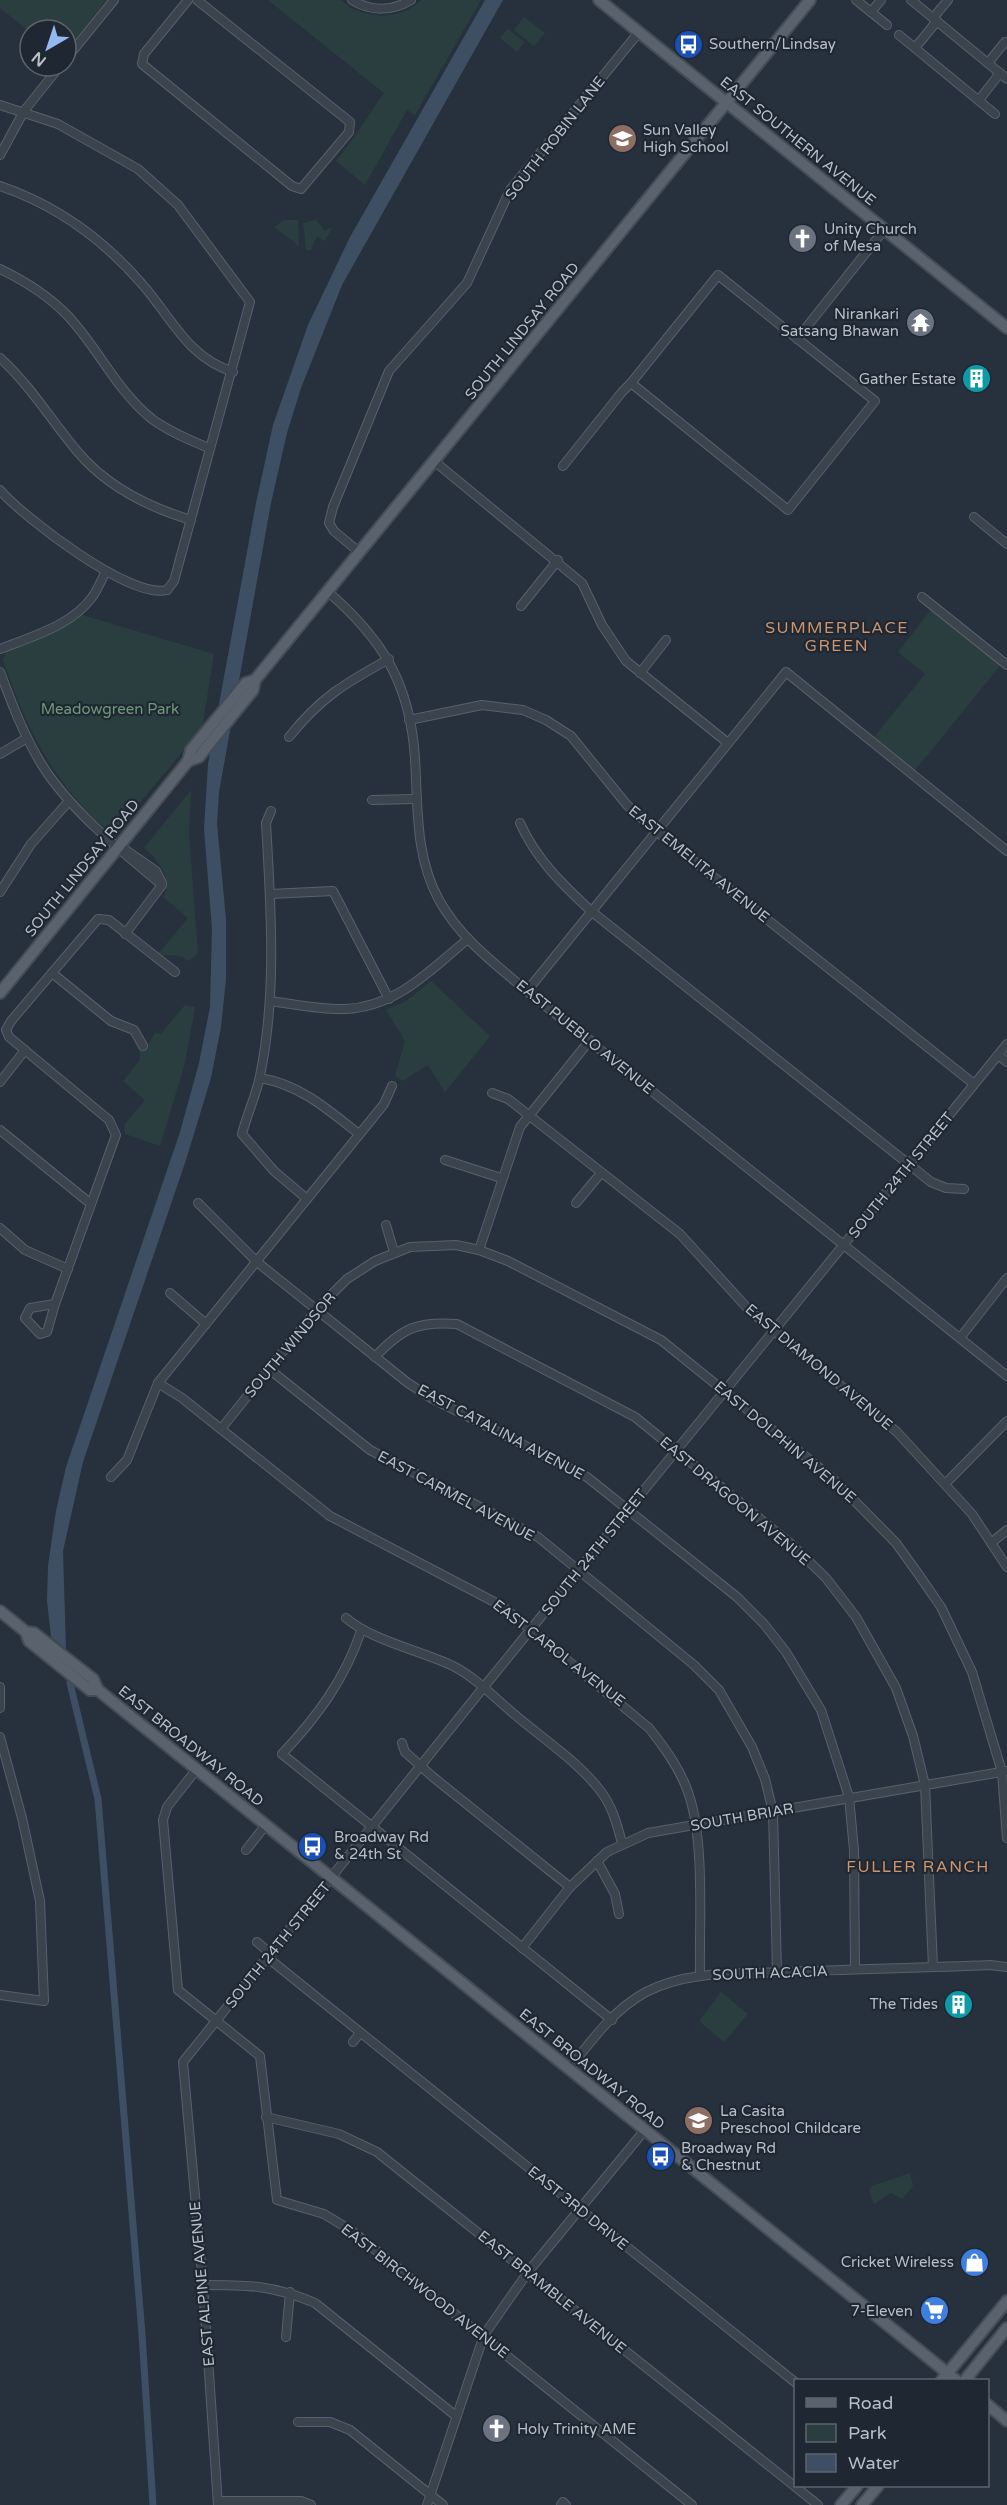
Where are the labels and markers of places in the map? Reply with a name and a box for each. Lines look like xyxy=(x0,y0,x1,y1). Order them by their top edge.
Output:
bus stop icon: Southern/Lindsay xyxy=(672,28,704,60)
place label: Southern/Lindsay xyxy=(709,35,836,53)
place label: Sun Valley High School xyxy=(643,121,729,156)
school or university icon: Sun Valley High School xyxy=(606,123,638,155)
place label: Unity Church of Mesa xyxy=(824,220,917,255)
church icon: Unity Church of Mesa xyxy=(787,222,819,254)
place label: Nirankari Satsang Bhawan xyxy=(781,305,899,340)
temple icon: Nirankari Satsang Bhawan xyxy=(904,307,936,339)
building icon: Gather Estate xyxy=(961,363,993,395)
place label: Gather Estate xyxy=(859,370,956,388)
place label: Broadway Rd & 24th St xyxy=(334,1828,429,1863)
bus stop icon: Broadway Rd & 24th St xyxy=(297,1830,329,1862)
building icon: The Tides xyxy=(943,1988,975,2020)
place label: The Tides xyxy=(870,1995,938,2013)
place label: La Casita Preschool Childcare xyxy=(720,2102,861,2137)
school or university icon: La Casita Preschool Childcare xyxy=(683,2104,715,2136)
place label: Broadway Rd & Chestnut xyxy=(681,2139,776,2174)
bus stop icon: Broadway Rd & Chestnut xyxy=(644,2141,676,2173)
shop icon: Cricket Wireless xyxy=(959,2246,991,2278)
place label: Cricket Wireless xyxy=(841,2253,954,2271)
supermarket icon: 7-Eleven xyxy=(918,2295,950,2327)
place label: 7-Eleven xyxy=(851,2302,913,2320)
church icon: Holy Trinity AME xyxy=(480,2413,512,2445)
place label: Holy Trinity AME xyxy=(517,2420,636,2438)

